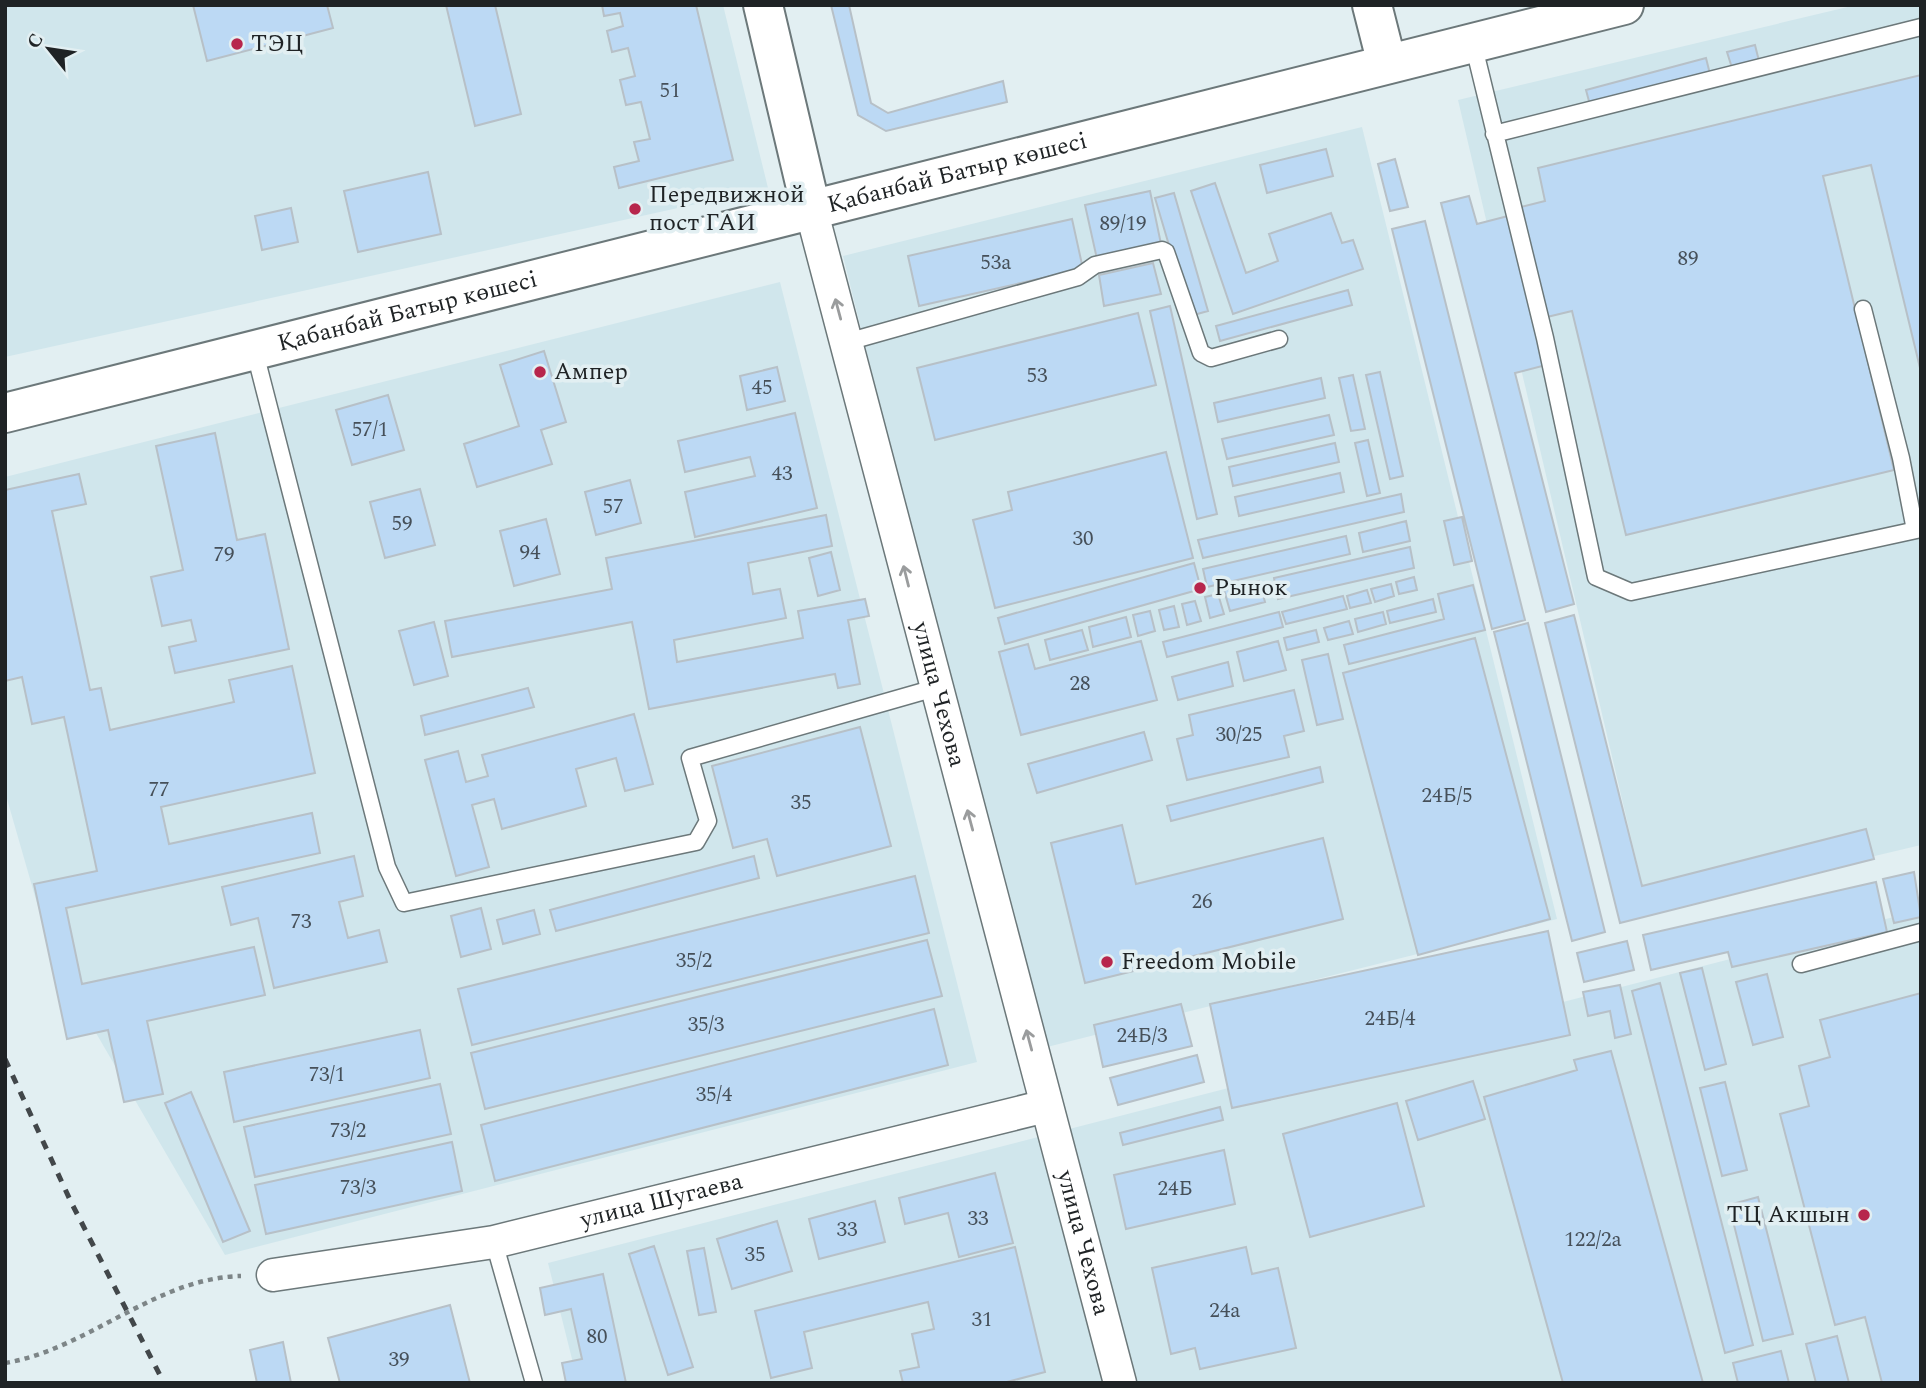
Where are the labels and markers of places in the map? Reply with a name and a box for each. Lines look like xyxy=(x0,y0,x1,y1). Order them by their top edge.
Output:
place label: ТЭЦ xyxy=(251,26,304,62)
marker: ТЭЦ xyxy=(229,36,245,52)
place label: Передвижной пост ГАИ xyxy=(649,177,804,241)
marker: Передвижной пост ГАИ xyxy=(627,201,643,217)
place label: Ампер xyxy=(554,354,628,390)
marker: Ампер xyxy=(532,364,548,380)
place label: Рынок xyxy=(1214,570,1288,606)
marker: Рынок xyxy=(1192,580,1208,596)
place label: Freedom Mobile xyxy=(1121,944,1296,980)
marker: Freedom Mobile xyxy=(1099,954,1115,970)
place label: ТЦ Акшын xyxy=(1726,1197,1850,1233)
marker: ТЦ Акшын xyxy=(1856,1207,1872,1223)

